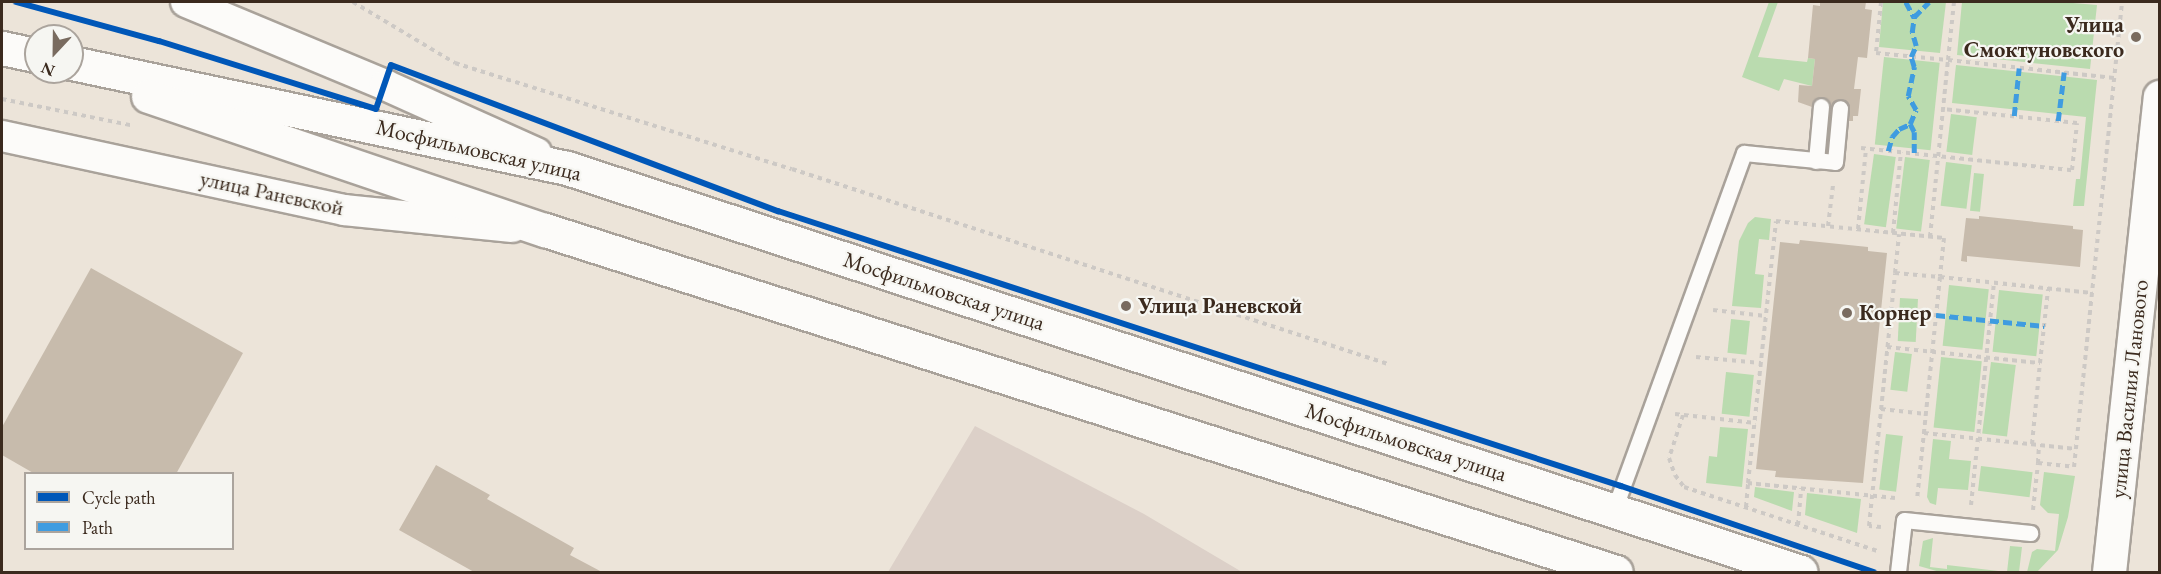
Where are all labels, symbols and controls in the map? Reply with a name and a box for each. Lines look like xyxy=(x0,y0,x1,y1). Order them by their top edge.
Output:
place label: Улица Смоктуновского xyxy=(1964,11,2124,62)
north arrow xyxy=(24,24,84,84)
marker: Улица Смоктуновского xyxy=(2129,30,2143,44)
text: N xyxy=(38,57,58,81)
street label: Мосфильмовская улица xyxy=(374,114,584,186)
street label: улица Раневской xyxy=(198,165,346,221)
street label: Мосфильмовская улица xyxy=(840,246,1048,336)
street label: улица Василия Ланового xyxy=(2104,278,2154,500)
place label: Улица Раневской xyxy=(1138,293,1302,319)
marker: Улица Раневской xyxy=(1119,299,1133,313)
place label: Корнер xyxy=(1859,300,1931,326)
marker: Корнер xyxy=(1840,306,1854,320)
street label: Мосфильмовская улица xyxy=(1302,397,1510,487)
legend xyxy=(24,472,234,550)
text: Cycle path xyxy=(82,486,156,509)
text: Path xyxy=(82,516,113,539)

